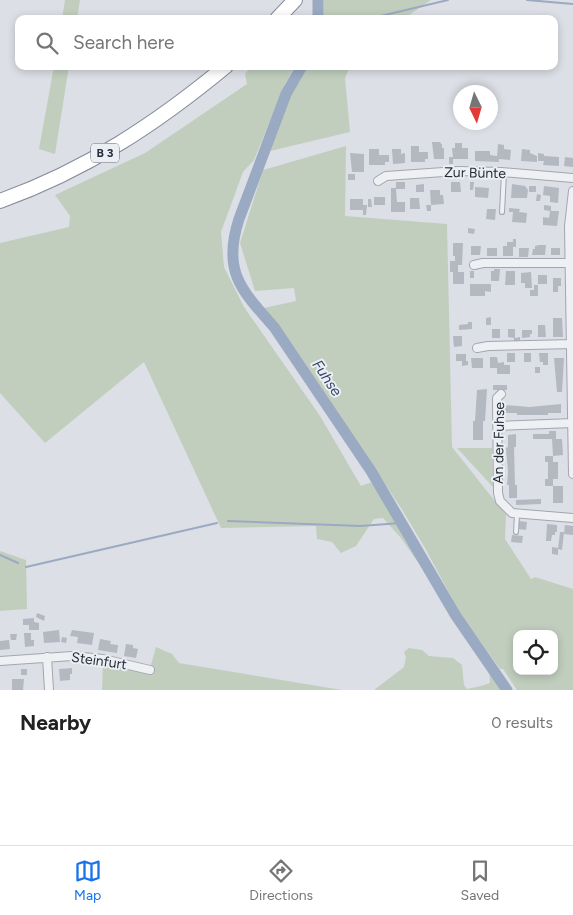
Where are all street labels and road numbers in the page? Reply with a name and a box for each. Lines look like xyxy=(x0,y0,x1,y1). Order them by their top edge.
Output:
road number: B 3 xyxy=(91,144,119,162)
street label: Zur Bünte xyxy=(444,164,507,182)
street label: An der Fuhse xyxy=(490,401,508,484)
street label: Steinfurt xyxy=(70,649,128,673)

